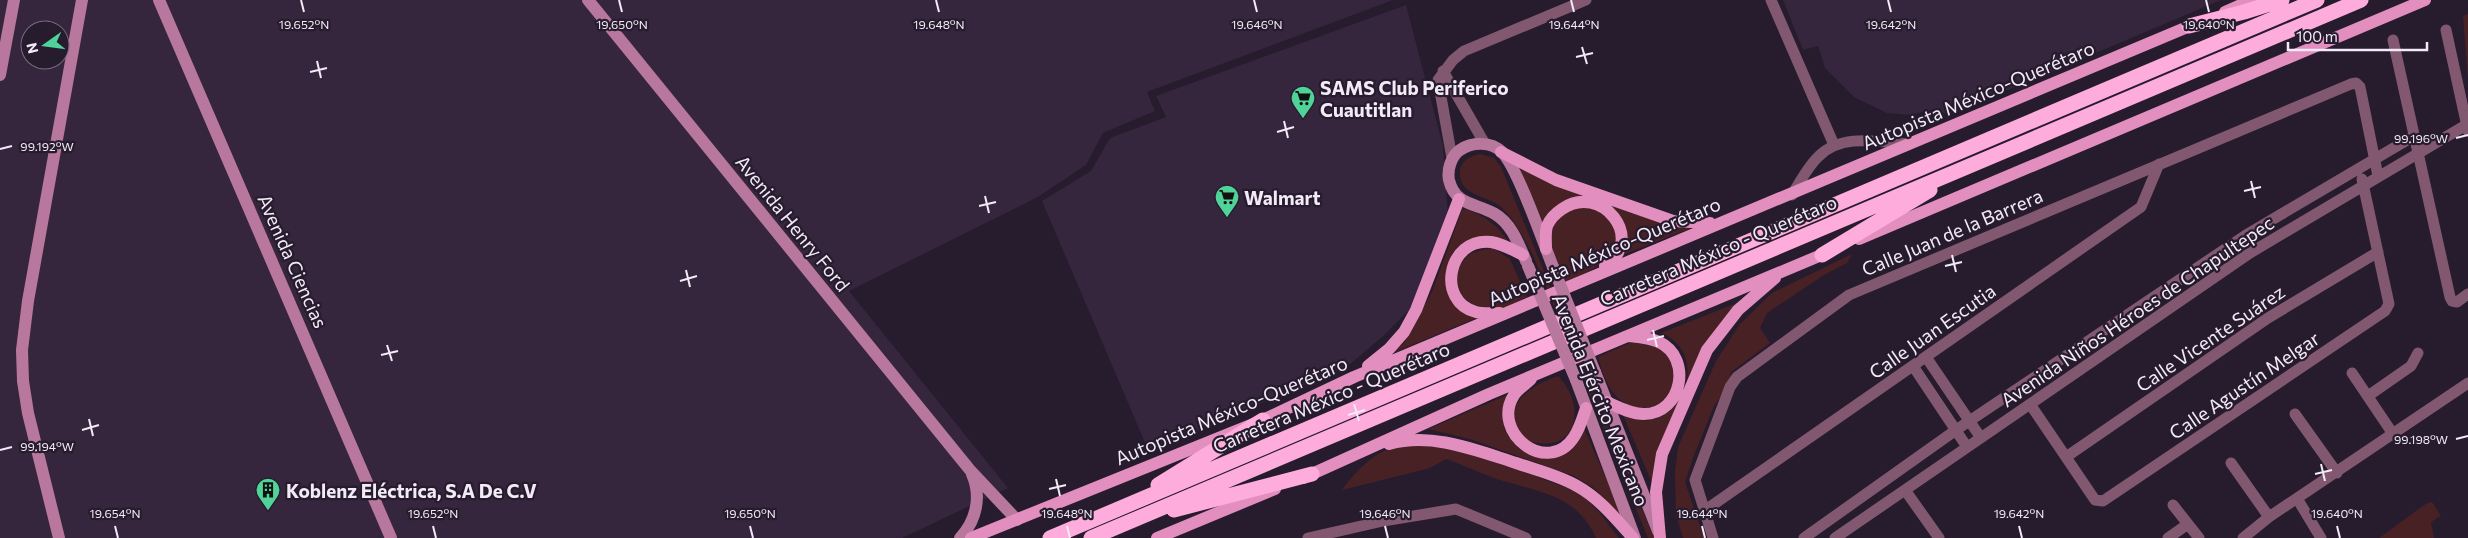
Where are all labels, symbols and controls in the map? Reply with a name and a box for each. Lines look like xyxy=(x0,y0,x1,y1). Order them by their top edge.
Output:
text: 19.652°N xyxy=(279,17,329,31)
text: 19.650°N xyxy=(596,17,648,31)
text: 19.648°N xyxy=(913,17,965,31)
text: 19.646°N xyxy=(1231,17,1283,31)
text: 19.644°N xyxy=(1548,17,1600,31)
text: 19.642°N xyxy=(1866,17,1916,31)
text: 19.640°N xyxy=(2183,17,2235,31)
north arrow xyxy=(20,20,70,70)
scale bar xyxy=(2288,20,2427,52)
text: 100 m xyxy=(2296,27,2338,45)
street label: Autopista México-Querétaro xyxy=(1858,36,2098,154)
text: N xyxy=(22,41,41,55)
place label: SAMS Club Periferico Cuautitlan xyxy=(1320,76,1509,121)
supermarket icon: SAMS Club Periferico Cuautitlan xyxy=(1290,85,1316,119)
text: 99.196°W xyxy=(2394,131,2448,145)
text: 99.192°W xyxy=(20,139,74,153)
street label: Avenida Henry Ford xyxy=(731,150,855,296)
street label: Calle Juan de la Barrera xyxy=(1858,183,2046,281)
supermarket icon: Walmart xyxy=(1214,184,1240,218)
place label: Walmart xyxy=(1244,186,1320,209)
street label: Carretera México - Querétaro xyxy=(1596,190,1840,310)
street label: Avenida Ciencias xyxy=(253,191,333,331)
street label: Autopista México-Querétaro xyxy=(1484,192,1724,310)
street label: Avenida Niños Héroes de Chapultepec xyxy=(1996,211,2278,411)
street label: Calle Juan Escutia xyxy=(1864,279,2000,383)
street label: Calle Vicente Suárez xyxy=(2131,280,2289,396)
street label: Avenida Ejército Mexicano xyxy=(1548,290,1654,510)
street label: Calle Agustín Melgar xyxy=(2164,326,2324,444)
street label: Carretera México - Querétaro xyxy=(1209,337,1453,457)
street label: Autopista México-Querétaro xyxy=(1111,351,1351,469)
text: 99.198°W xyxy=(2394,432,2448,446)
text: 99.194°W xyxy=(20,439,74,453)
building icon: Koblenz Eléctrica, S.A De C.V xyxy=(255,477,281,511)
place label: Koblenz Eléctrica, S.A De C.V xyxy=(286,479,537,502)
text: 19.654°N xyxy=(90,506,140,520)
text: 19.652°N xyxy=(408,506,458,520)
text: 19.650°N xyxy=(724,506,776,520)
text: 19.648°N xyxy=(1041,506,1093,520)
text: 19.646°N xyxy=(1359,506,1411,520)
text: 19.644°N xyxy=(1676,506,1728,520)
text: 19.642°N xyxy=(1994,506,2044,520)
text: 19.640°N xyxy=(2311,506,2363,520)

